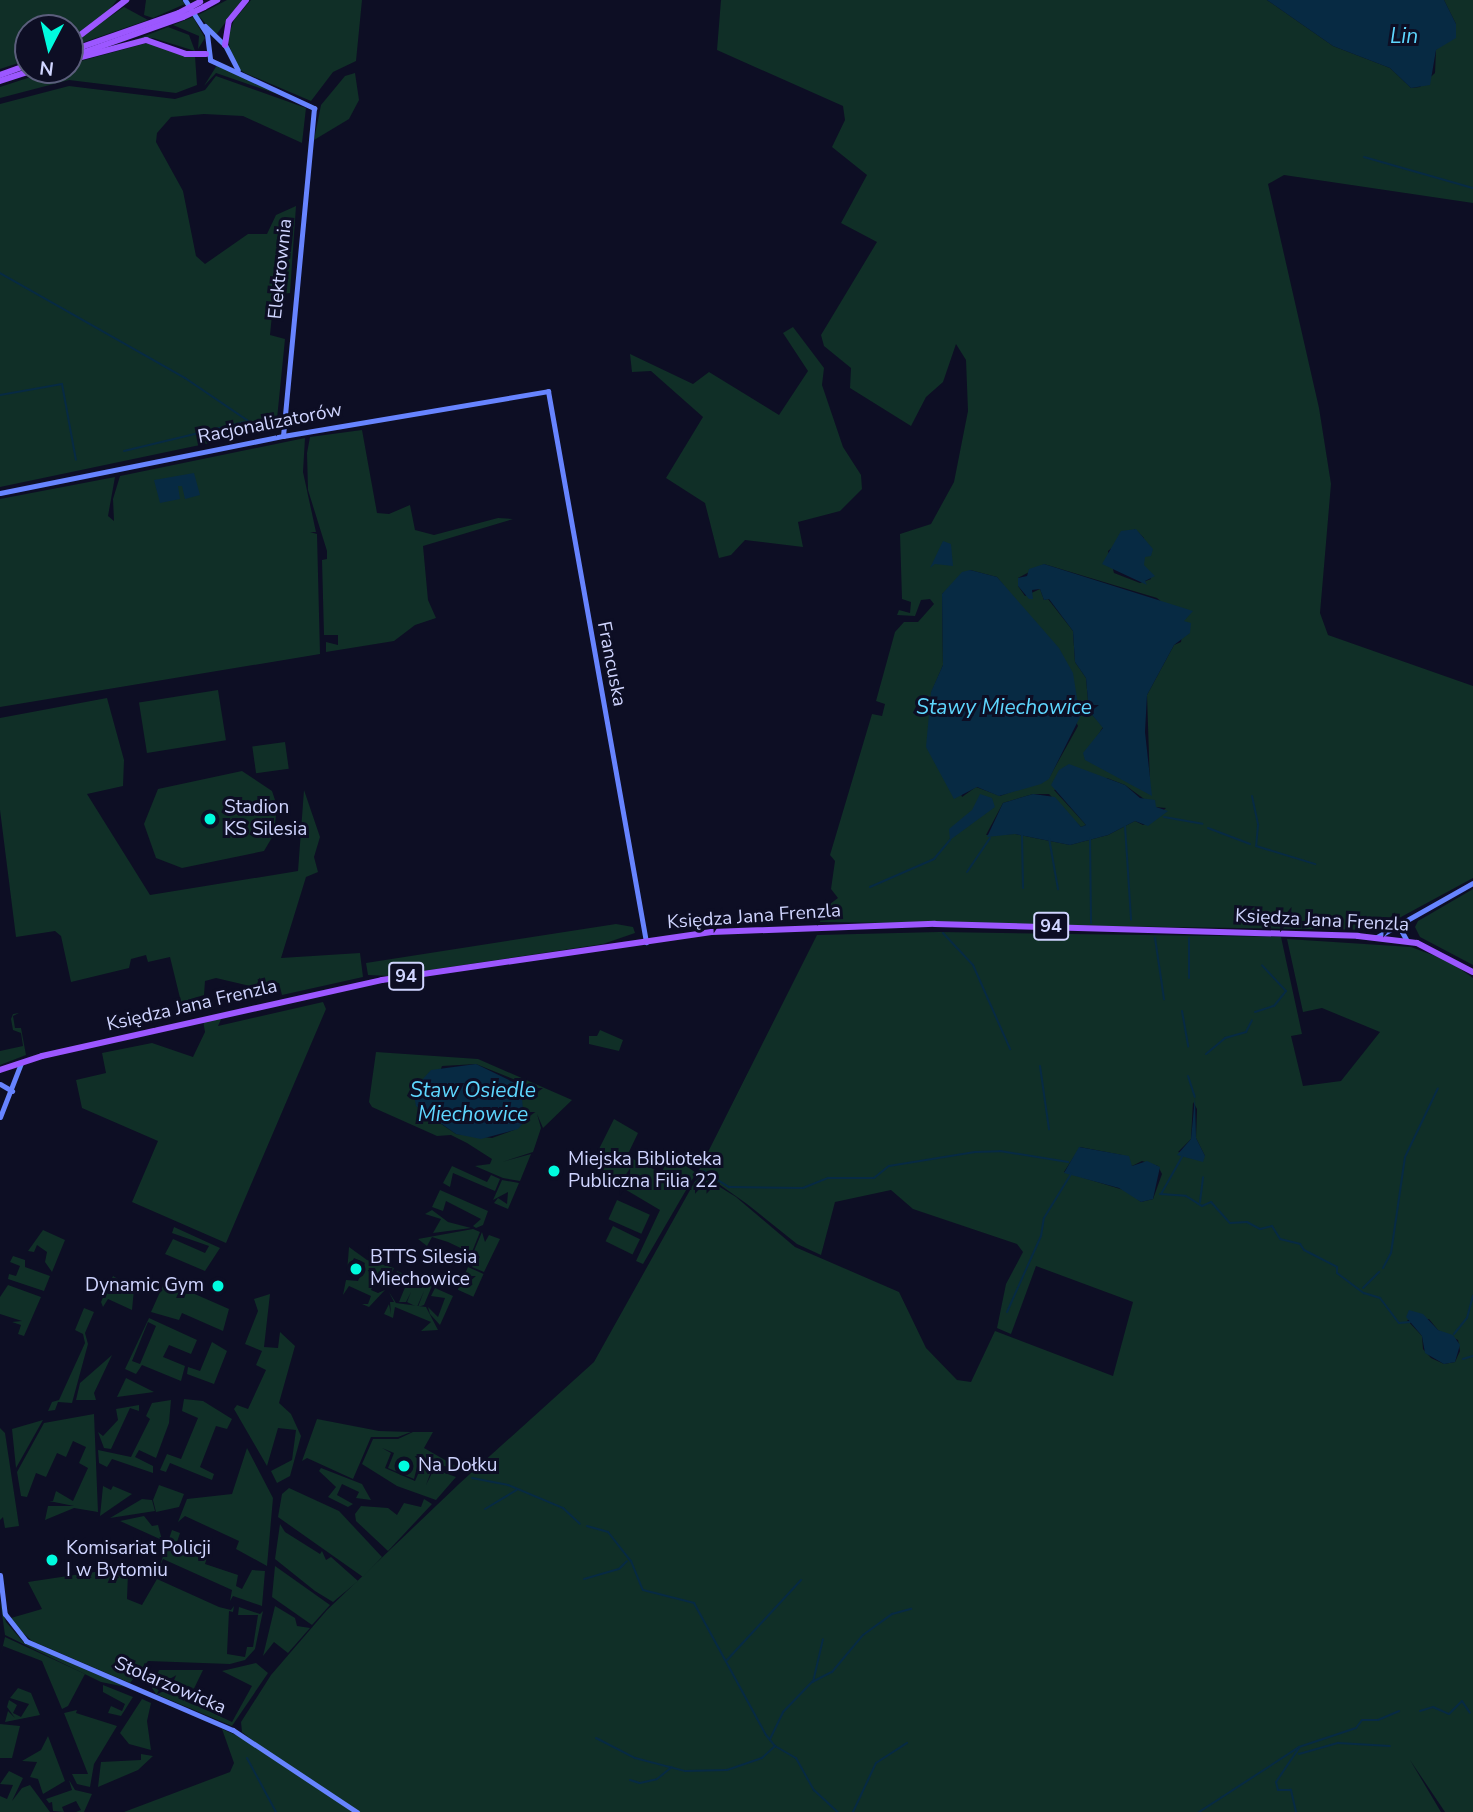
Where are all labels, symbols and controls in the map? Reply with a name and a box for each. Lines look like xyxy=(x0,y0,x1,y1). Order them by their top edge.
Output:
north arrow xyxy=(14,14,84,84)
water label: Lin xyxy=(1390,23,1418,49)
text: N xyxy=(38,54,55,82)
street label: Elektrownia xyxy=(264,218,298,320)
street label: Racjonalizatorów xyxy=(196,399,344,449)
street label: Francuska xyxy=(592,620,630,708)
water label: Stawy Miechowice xyxy=(916,694,1092,720)
place label: Stadion KS Silesia xyxy=(224,797,307,841)
marker: Stadion KS Silesia xyxy=(202,811,218,827)
street label: Księdza Jana Frenzla xyxy=(666,900,842,934)
street label: Księdza Jana Frenzla xyxy=(1234,905,1410,937)
road number: 94 xyxy=(1032,911,1070,940)
road number: 94 xyxy=(387,961,425,990)
street label: Księdza Jana Frenzla xyxy=(105,975,279,1037)
water label: Staw Osiedle Miechowice xyxy=(410,1077,536,1127)
place label: Miejska Biblioteka Publiczna Filia 22 xyxy=(568,1149,722,1193)
marker: Miejska Biblioteka Publiczna Filia 22 xyxy=(546,1163,562,1179)
place label: BTTS Silesia Miechowice xyxy=(370,1247,477,1291)
marker: BTTS Silesia Miechowice xyxy=(348,1261,364,1277)
place label: Dynamic Gym xyxy=(85,1275,204,1297)
marker: Dynamic Gym xyxy=(210,1278,226,1294)
place label: Na Dołku xyxy=(418,1455,497,1477)
marker: Na Dołku xyxy=(396,1458,412,1474)
place label: Komisariat Policji I w Bytomiu xyxy=(66,1538,211,1582)
marker: Komisariat Policji I w Bytomiu xyxy=(44,1552,60,1568)
street label: Stolarzowicka xyxy=(111,1652,229,1720)

